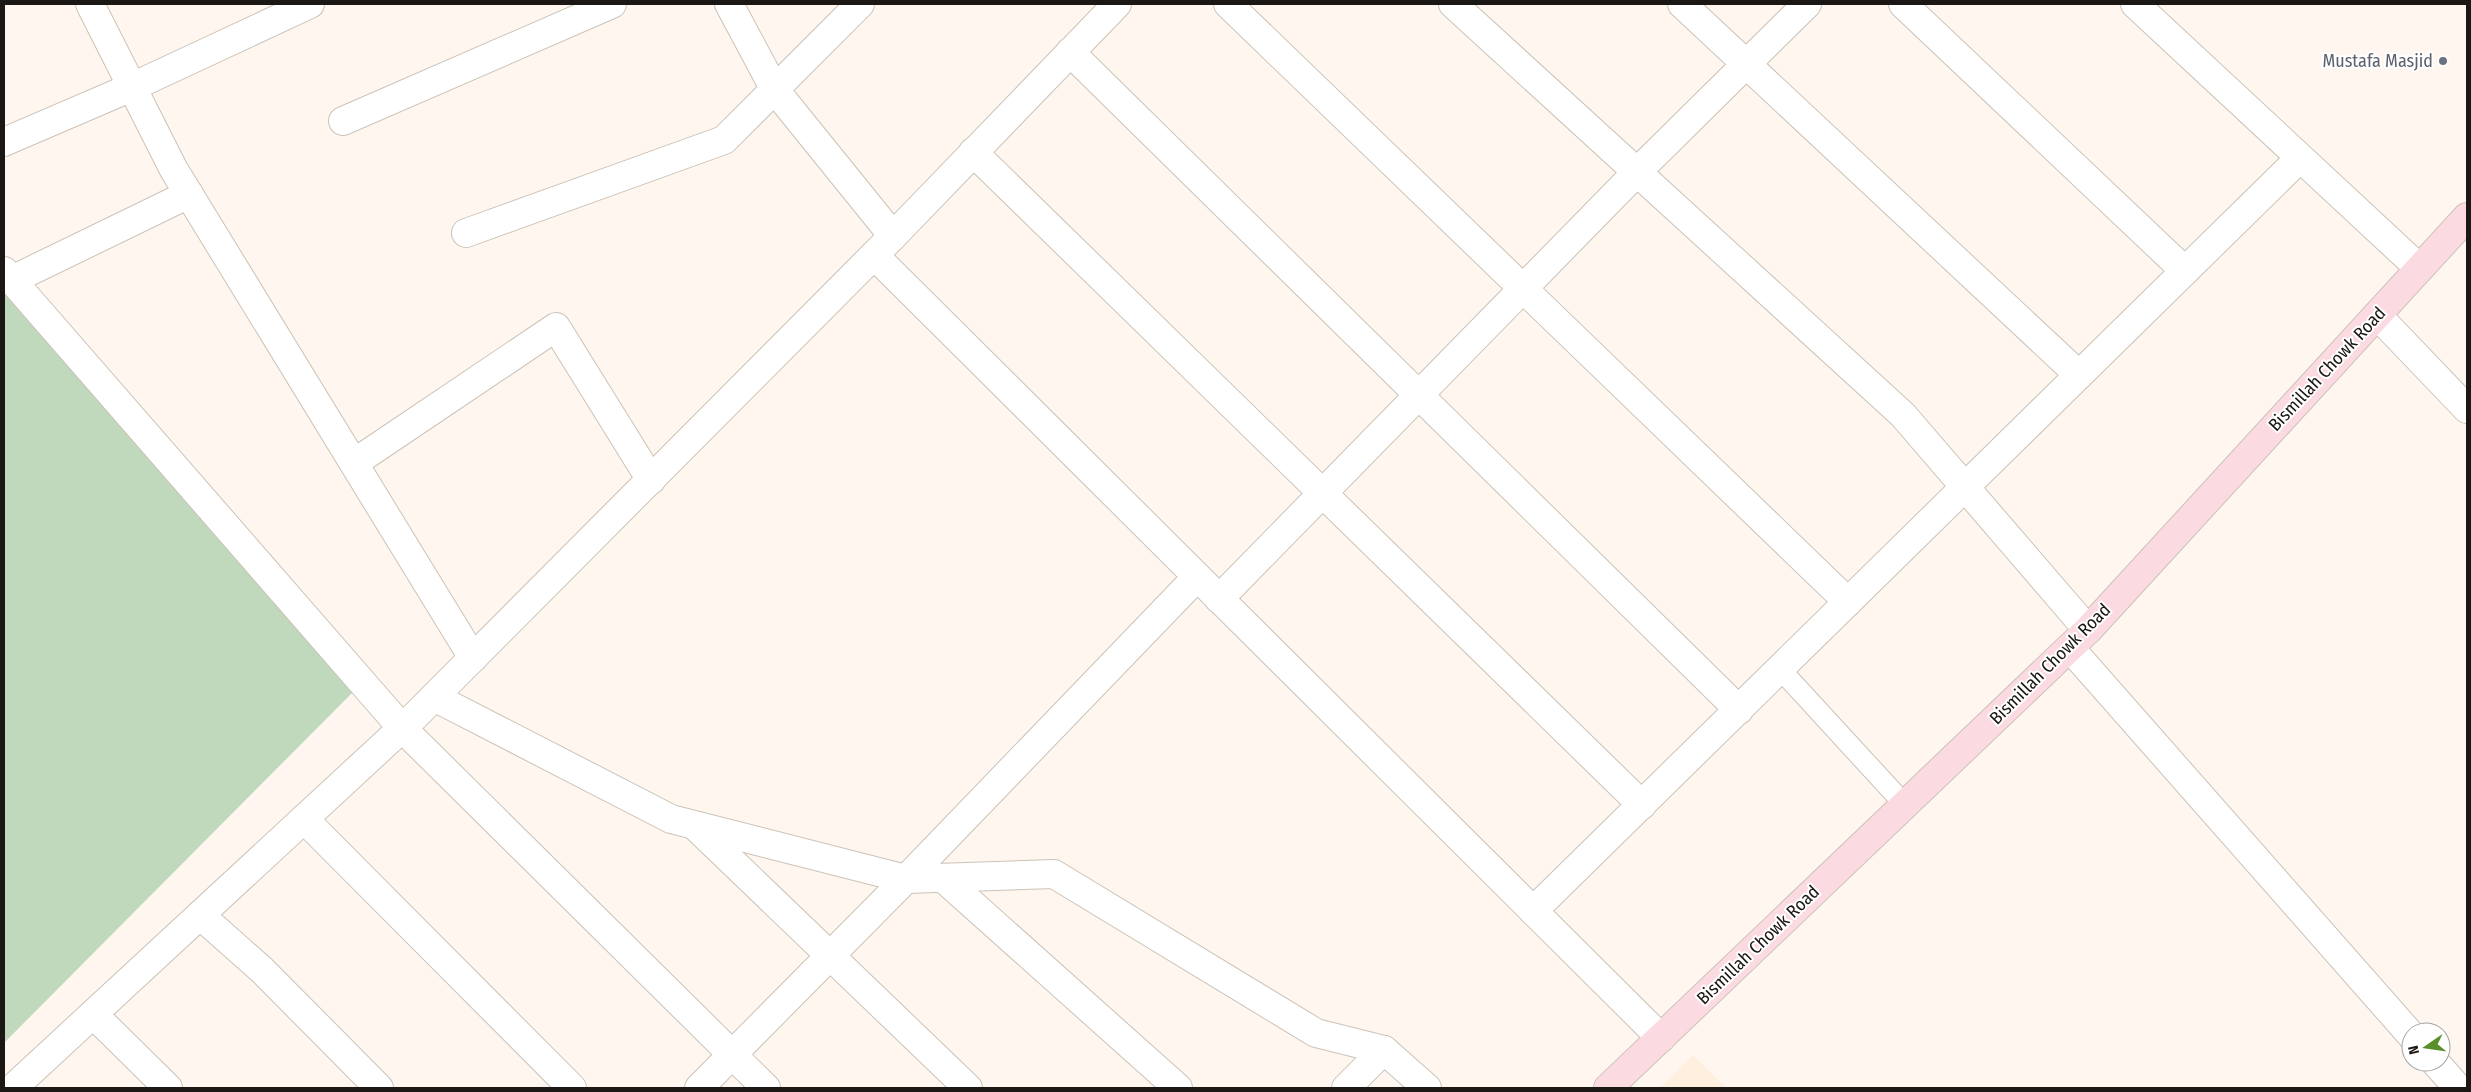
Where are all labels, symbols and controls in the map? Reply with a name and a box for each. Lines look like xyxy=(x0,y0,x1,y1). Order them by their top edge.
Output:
place label: Mustafa Masjid xyxy=(2322,50,2433,72)
marker: Mustafa Masjid xyxy=(2437,55,2449,67)
street label: Bismillah Chowk Road xyxy=(2264,302,2390,436)
street label: Bismillah Chowk Road xyxy=(1985,599,2115,729)
street label: Bismillah Chowk Road xyxy=(1692,881,1824,1009)
north arrow xyxy=(2401,1022,2451,1072)
text: N xyxy=(2405,1044,2423,1056)

